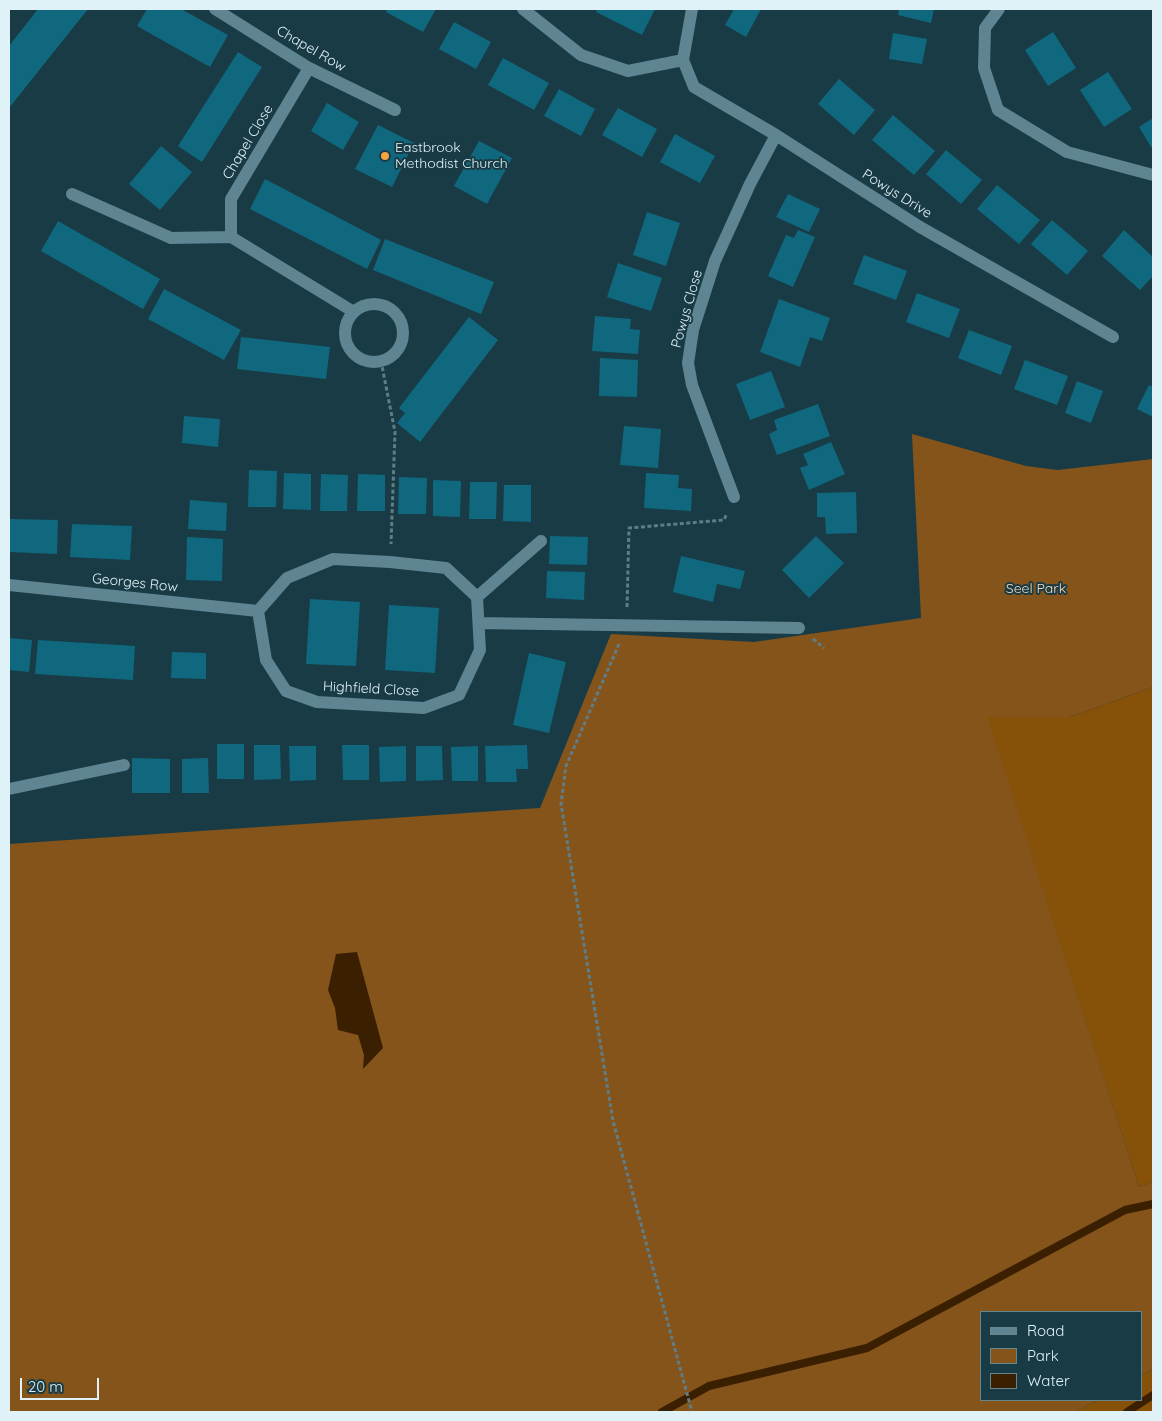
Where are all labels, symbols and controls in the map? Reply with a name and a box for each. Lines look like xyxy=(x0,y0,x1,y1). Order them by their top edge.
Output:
street label: Chapel Row xyxy=(273,22,349,76)
street label: Chapel Close xyxy=(219,102,277,182)
place label: Eastbrook Methodist Church xyxy=(395,140,508,172)
marker: Eastbrook Methodist Church xyxy=(379,150,391,162)
street label: Powys Drive xyxy=(859,166,935,222)
street label: Powys Close xyxy=(668,268,706,350)
street label: Georges Row xyxy=(91,570,179,596)
park label: Seel Park xyxy=(1006,581,1066,597)
street label: Highfield Close xyxy=(323,678,419,700)
legend xyxy=(980,1311,1142,1401)
text: Road xyxy=(1027,1321,1064,1340)
text: Park xyxy=(1027,1346,1059,1365)
scale bar xyxy=(22,1368,101,1400)
text: Water xyxy=(1027,1371,1070,1390)
text: 20 m xyxy=(28,1377,63,1396)

